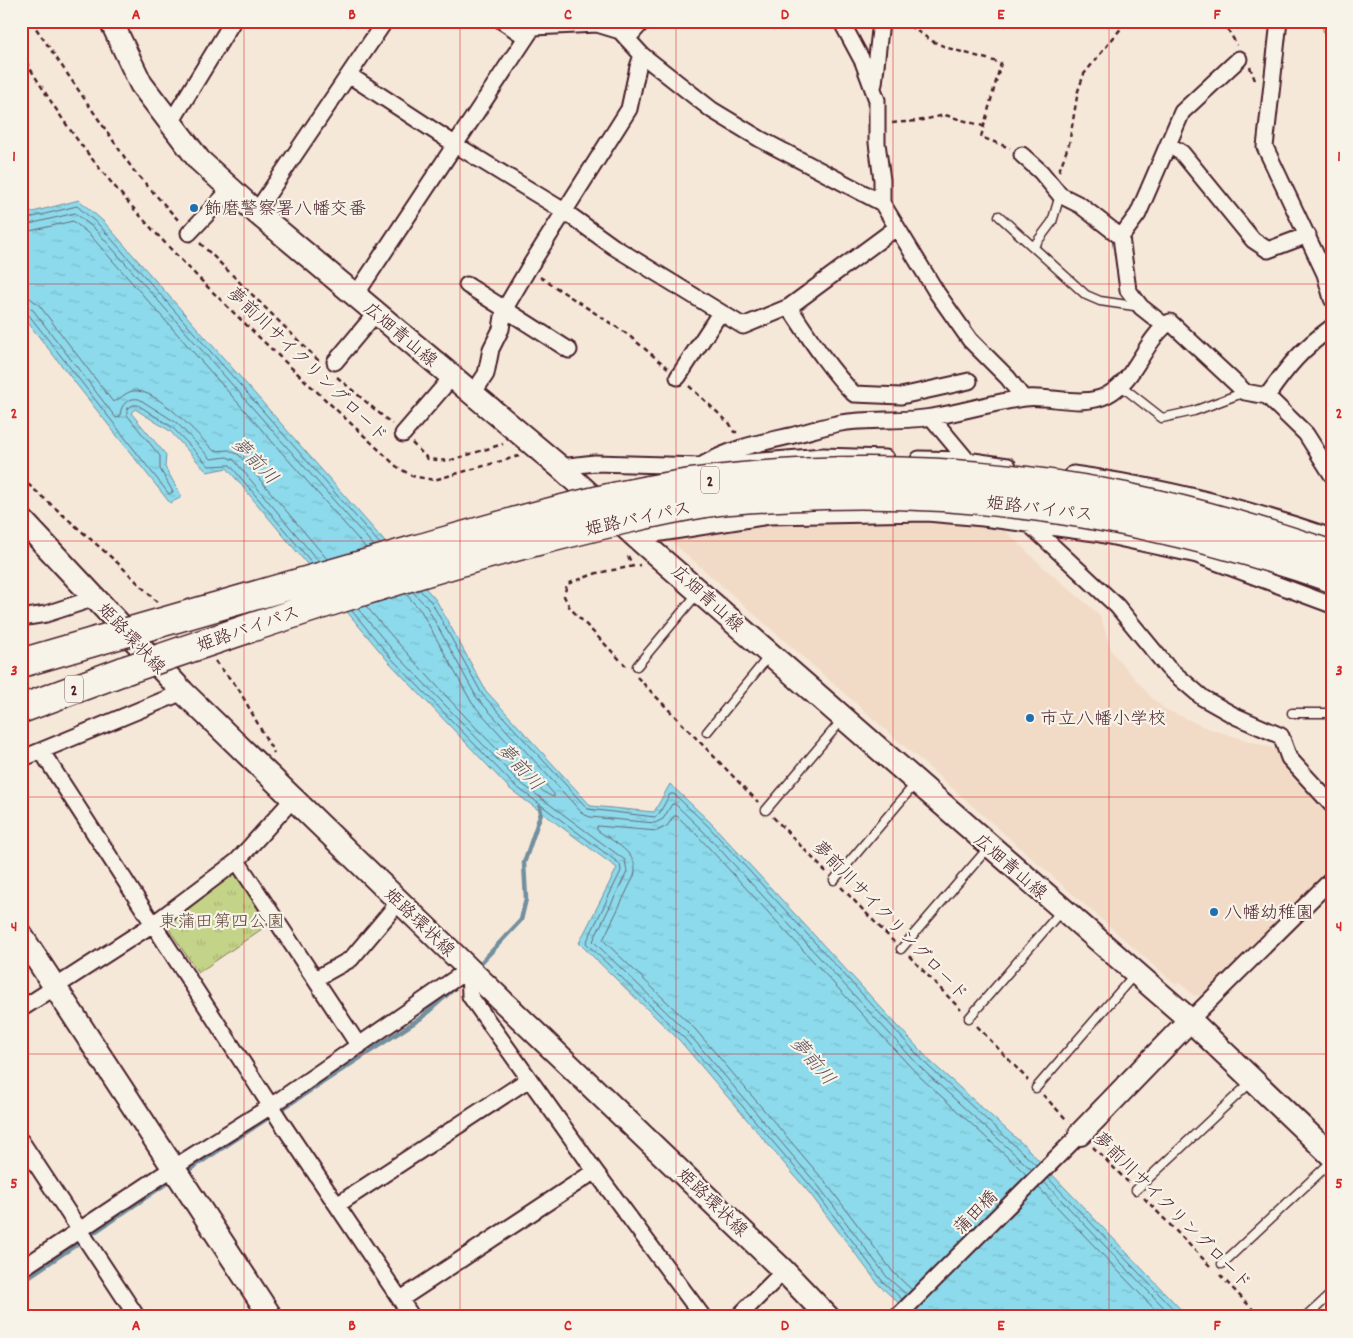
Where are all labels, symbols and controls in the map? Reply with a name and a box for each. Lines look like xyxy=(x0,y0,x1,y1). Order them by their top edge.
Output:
text: A xyxy=(132,4,141,27)
text: B xyxy=(348,4,356,27)
text: C xyxy=(564,4,572,27)
text: D xyxy=(781,4,790,27)
text: E xyxy=(997,4,1005,27)
text: F xyxy=(1213,4,1221,27)
text: 1 xyxy=(12,146,16,169)
text: 1 xyxy=(1337,146,1341,169)
place label: 飾磨警察署八幡交番 xyxy=(204,198,366,223)
marker: 飾磨警察署八幡交番 xyxy=(188,202,200,214)
street label: 夢前川サイクリングロード xyxy=(221,282,392,449)
street label: 広畑青山線 xyxy=(357,297,442,374)
text: 2 xyxy=(11,403,18,426)
text: 2 xyxy=(1336,403,1343,426)
water label: 夢前川 xyxy=(224,433,283,492)
road number: 2 xyxy=(701,466,719,494)
street label: 姫路バイパス xyxy=(985,492,1095,529)
street label: 姫路バイパス xyxy=(583,497,694,544)
street label: 広畑青山線 xyxy=(665,560,748,639)
street label: 姫路環状線 xyxy=(90,598,170,681)
street label: 姫路バイパス xyxy=(194,601,304,660)
text: 3 xyxy=(10,660,18,683)
text: 3 xyxy=(1335,660,1343,683)
road number: 2 xyxy=(65,676,83,702)
place label: 市立八幡小学校 xyxy=(1040,708,1166,733)
marker: 市立八幡小学校 xyxy=(1024,712,1036,724)
water label: 夢前川 xyxy=(489,738,548,798)
street label: 広畑青山線 xyxy=(967,829,1052,907)
street label: 夢前川サイクリングロード xyxy=(806,836,973,1007)
street label: 姫路環状線 xyxy=(377,884,459,964)
place label: 八幡幼稚園 xyxy=(1224,902,1314,927)
marker: 八幡幼稚園 xyxy=(1208,906,1220,918)
park label: 東蒲田第四公園 xyxy=(159,911,285,936)
text: 4 xyxy=(11,916,17,939)
text: 4 xyxy=(1336,916,1342,939)
water label: 夢前川 xyxy=(783,1032,840,1093)
street label: 夢前川サイクリングロード xyxy=(1087,1127,1256,1296)
street label: 姫路環状線 xyxy=(670,1164,752,1244)
text: 5 xyxy=(10,1173,18,1196)
text: 5 xyxy=(1335,1173,1343,1196)
street label: 蒲田橋 xyxy=(949,1186,1005,1242)
text: A xyxy=(132,1315,141,1338)
text: B xyxy=(348,1315,356,1338)
text: C xyxy=(564,1315,572,1338)
text: D xyxy=(781,1315,790,1338)
text: E xyxy=(997,1315,1005,1338)
text: F xyxy=(1213,1315,1221,1338)

